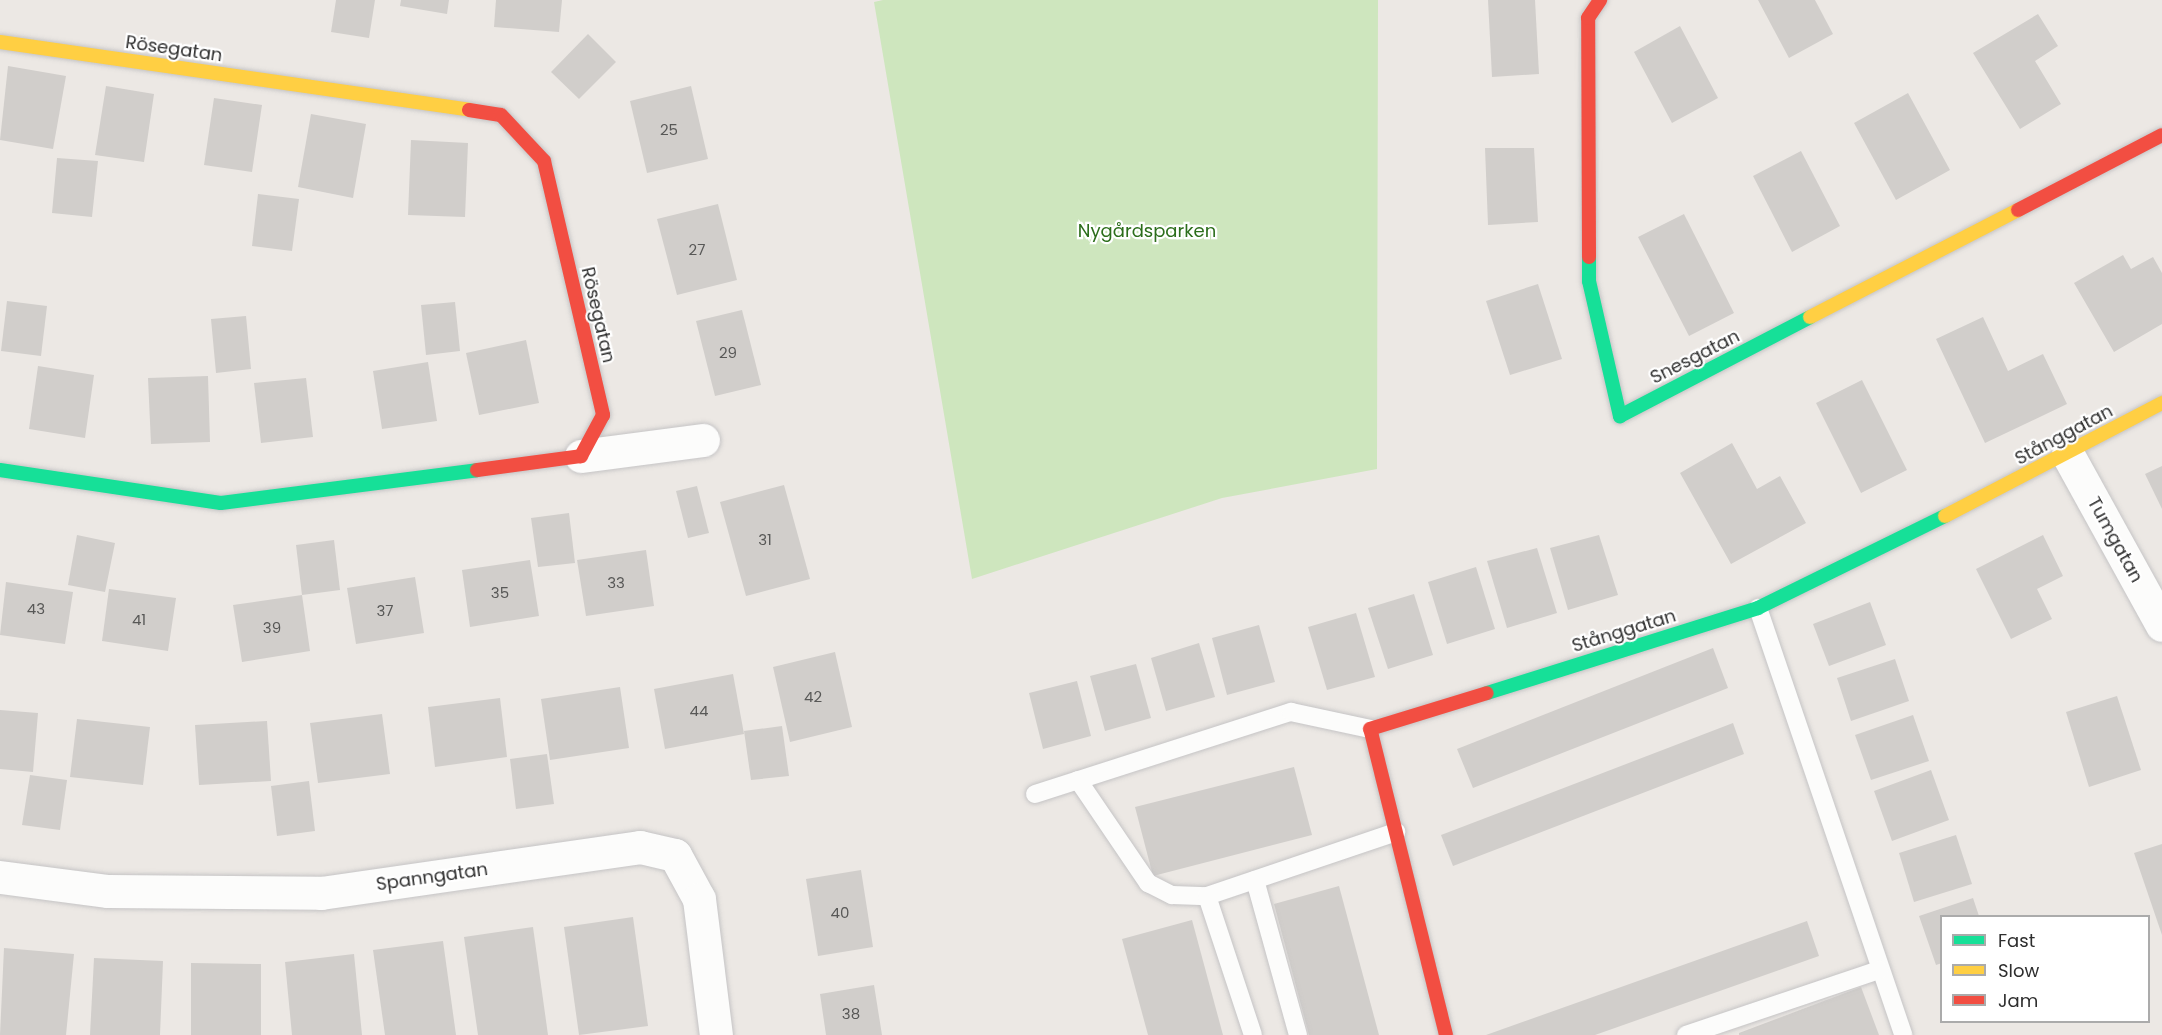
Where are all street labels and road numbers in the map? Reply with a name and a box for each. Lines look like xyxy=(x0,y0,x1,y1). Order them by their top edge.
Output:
street label: Rösegatan xyxy=(124,32,224,66)
street label: Rösegatan xyxy=(576,265,620,365)
street label: Snesgatan xyxy=(1647,325,1743,389)
street label: Stånggatan xyxy=(2011,400,2117,470)
street label: Tumgatan xyxy=(2083,493,2147,587)
street label: Stånggatan xyxy=(1569,605,1679,657)
street label: Spanngatan xyxy=(375,858,489,896)

